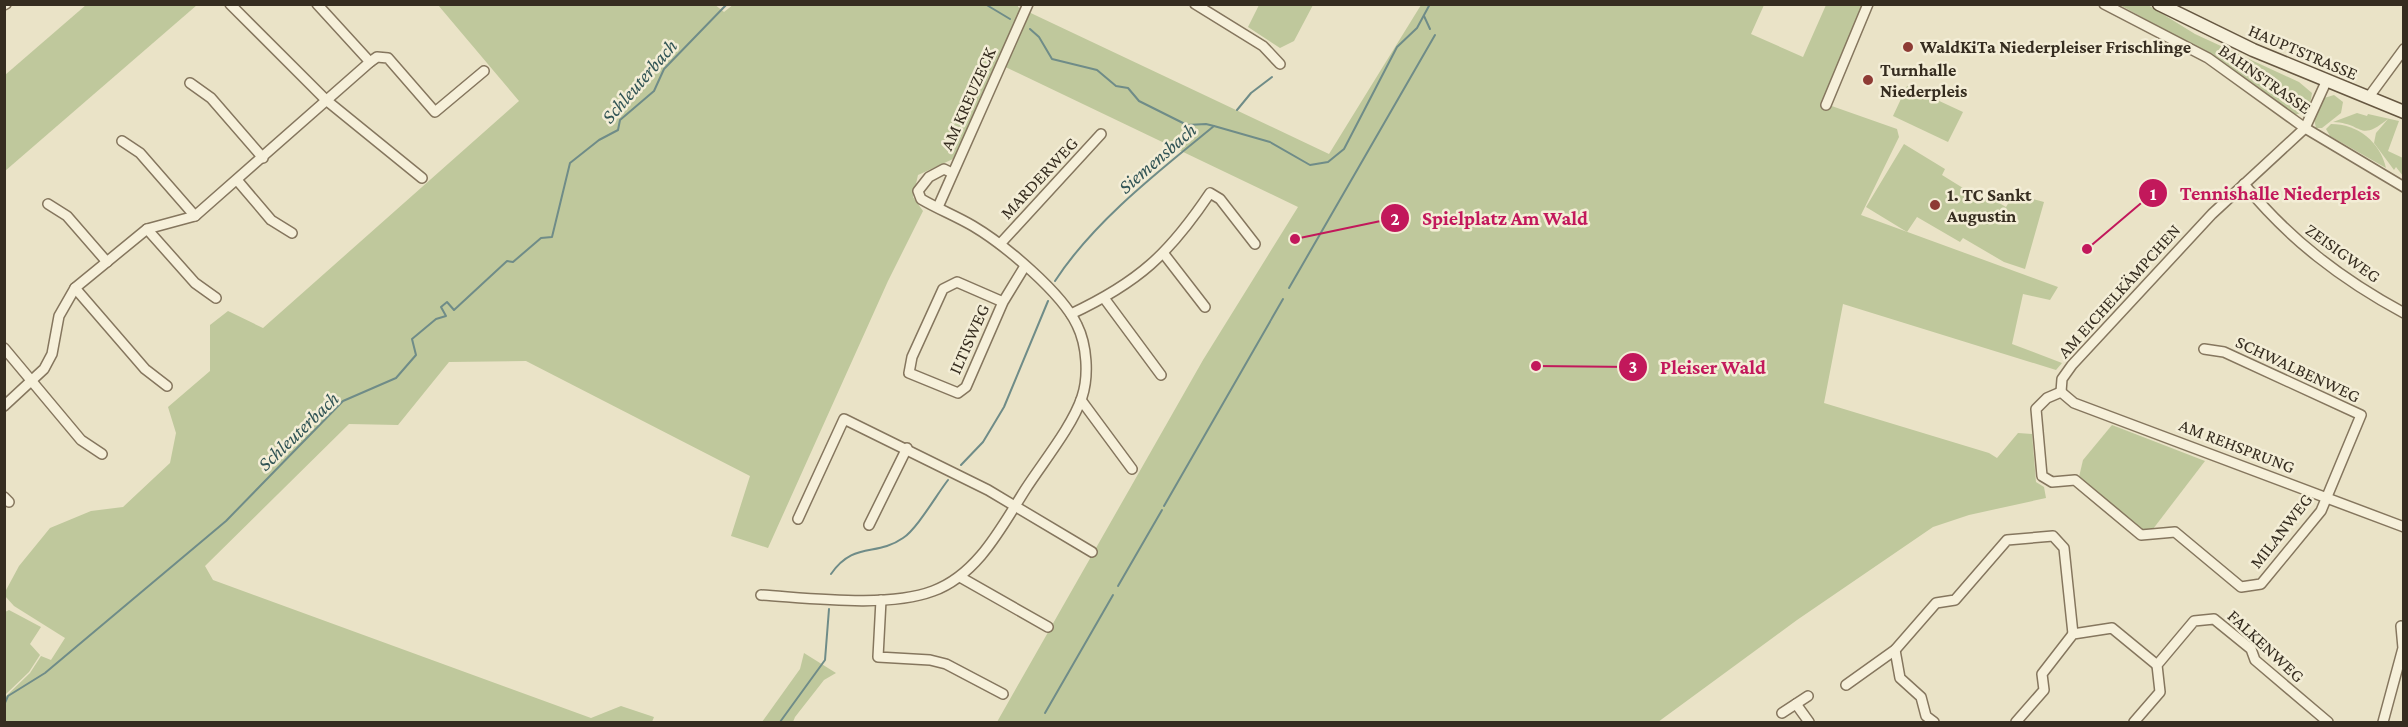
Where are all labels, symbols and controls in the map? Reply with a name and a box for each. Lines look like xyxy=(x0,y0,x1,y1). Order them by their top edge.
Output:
street label: HAUPTSTRASSE xyxy=(2245,20,2361,84)
water label: Schleuterbach xyxy=(597,35,681,127)
place label: WaldKiTa Niederpleiser Frischlinge xyxy=(1919,37,2191,57)
marker: WaldKiTa Niederpleiser Frischlinge xyxy=(1901,40,1915,54)
street label: BAHNSTRASSE xyxy=(2215,40,2315,118)
street label: AM KREUZECK xyxy=(936,44,1000,153)
place label: Turnhalle Niederpleis xyxy=(1880,60,1967,101)
marker: Turnhalle Niederpleis xyxy=(1861,73,1875,87)
water label: Siemensbach xyxy=(1114,118,1200,198)
street label: MARDERWEG xyxy=(996,133,1082,223)
callout: Tennishalle Niederpleis xyxy=(2138,174,2392,212)
text: Tennishalle Niederpleis xyxy=(2180,182,2380,204)
text: 1 xyxy=(2150,184,2157,204)
place label: 1. TC Sankt Augustin xyxy=(1946,185,2032,226)
marker: 1. TC Sankt Augustin xyxy=(1928,198,1942,212)
callout: Spielplatz Am Wald xyxy=(1380,199,1600,237)
text: Spielplatz Am Wald xyxy=(1422,207,1588,229)
text: 2 xyxy=(1390,209,1400,229)
street label: ZEISIGWEG xyxy=(2302,219,2384,287)
street label: AM EICHELKÄMPCHEN xyxy=(2054,220,2184,362)
street label: ILTISWEG xyxy=(945,301,993,377)
street label: SCHWALBENWEG xyxy=(2233,331,2363,407)
callout: Pleiser Wald xyxy=(1618,348,1778,386)
text: Pleiser Wald xyxy=(1660,356,1766,378)
text: 3 xyxy=(1629,357,1637,377)
water label: Schleuterbach xyxy=(253,387,343,475)
street label: AM REHSPRUNG xyxy=(2176,415,2298,477)
street label: MILANWEG xyxy=(2246,490,2316,572)
street label: FALKENWEG xyxy=(2224,606,2308,686)

